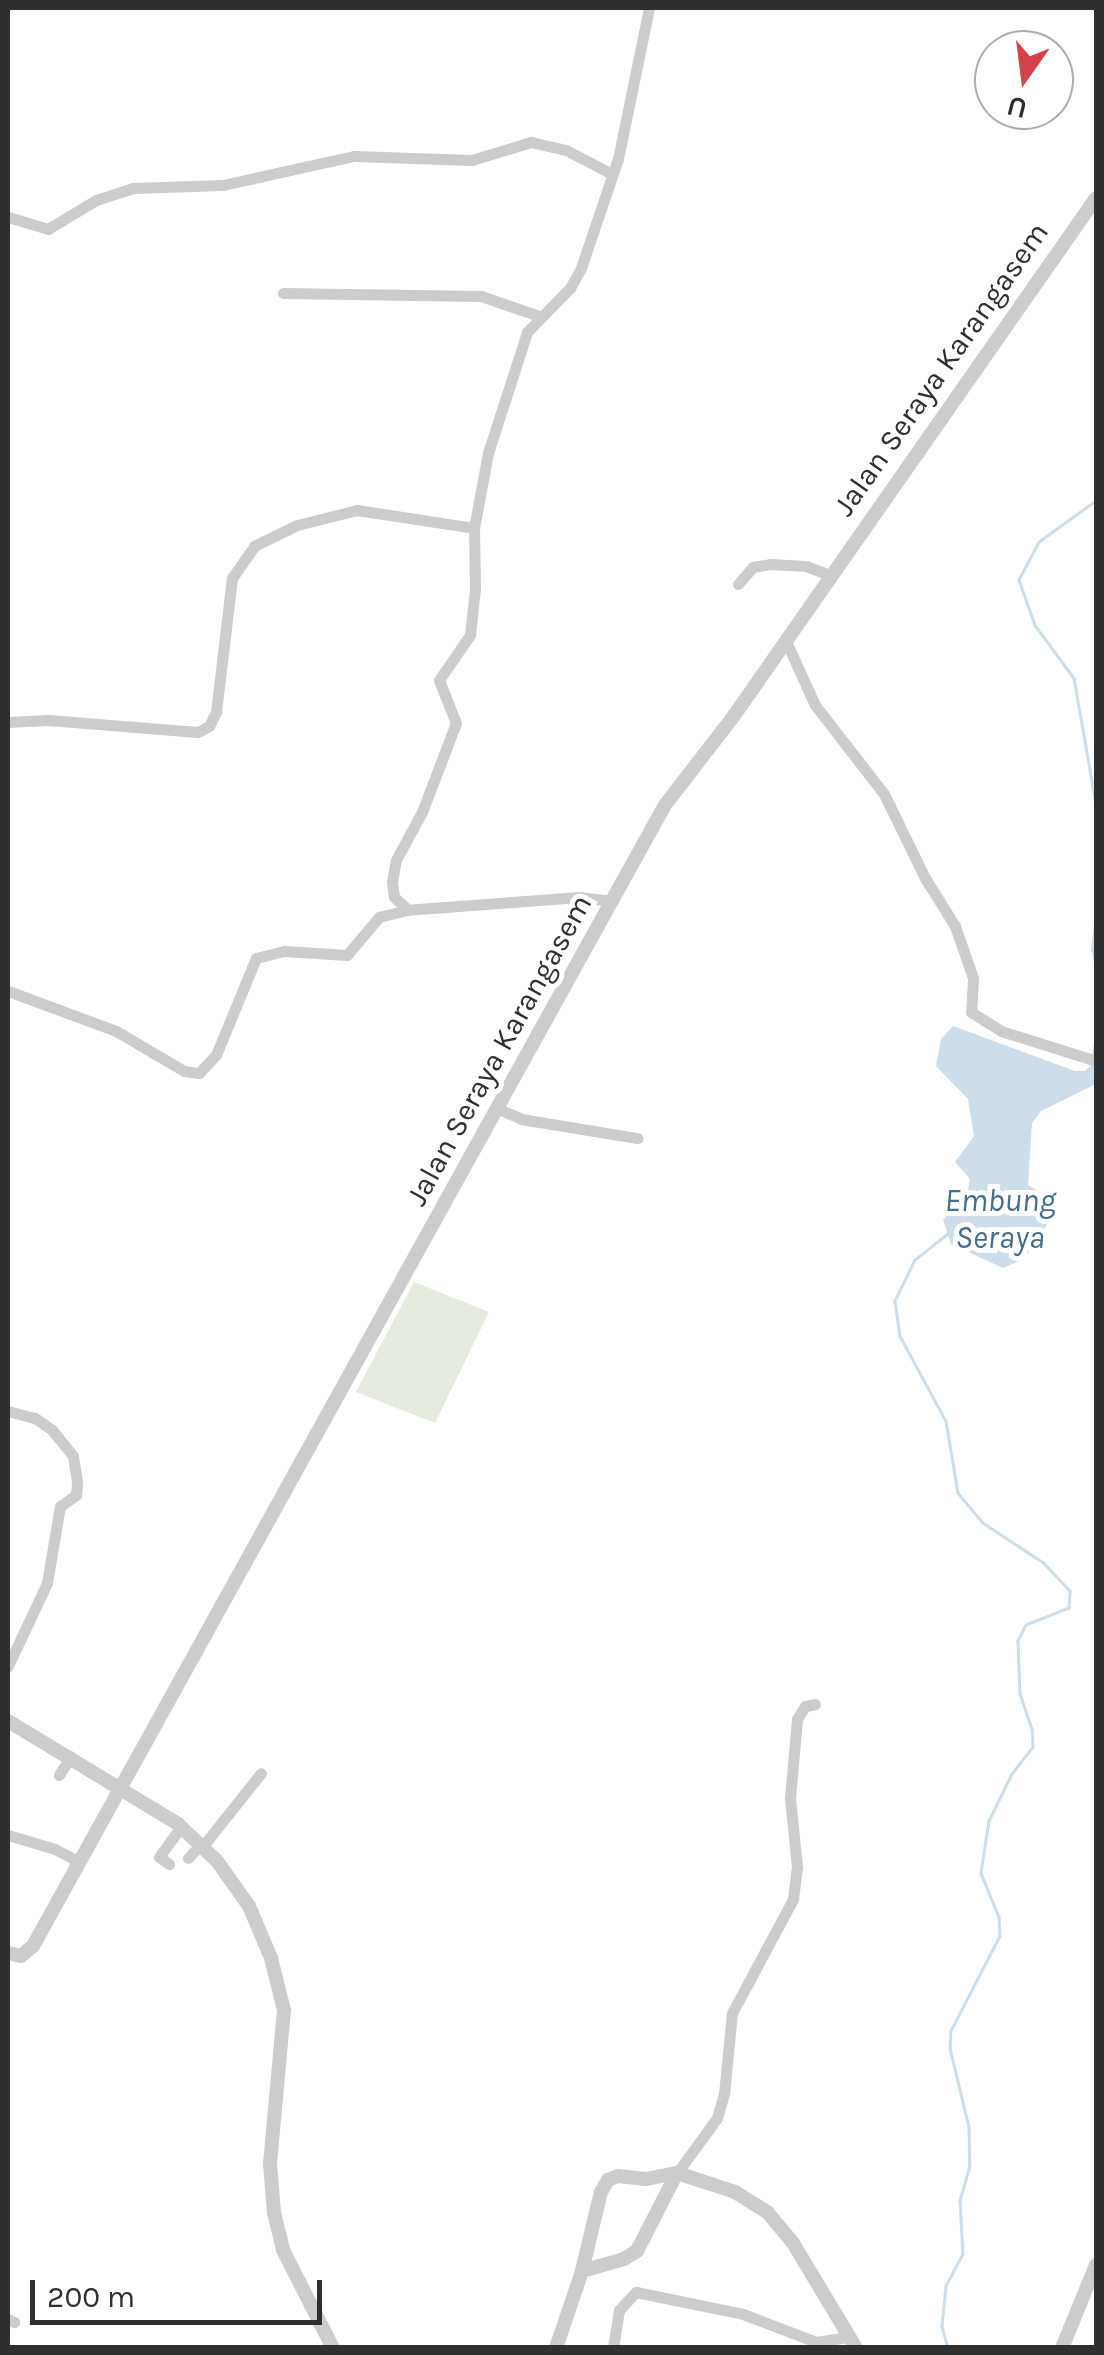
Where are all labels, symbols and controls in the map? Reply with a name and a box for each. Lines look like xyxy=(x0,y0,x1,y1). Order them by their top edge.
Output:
north arrow xyxy=(974,30,1074,130)
text: U xyxy=(1004,89,1030,126)
street label: Jalan Seraya Karangasem xyxy=(826,215,1056,523)
street label: Jalan Seraya Karangasem xyxy=(398,888,600,1212)
water label: Embung Seraya xyxy=(944,1183,1056,1258)
scale bar xyxy=(35,2260,328,2322)
text: 200 m xyxy=(47,2279,135,2315)

